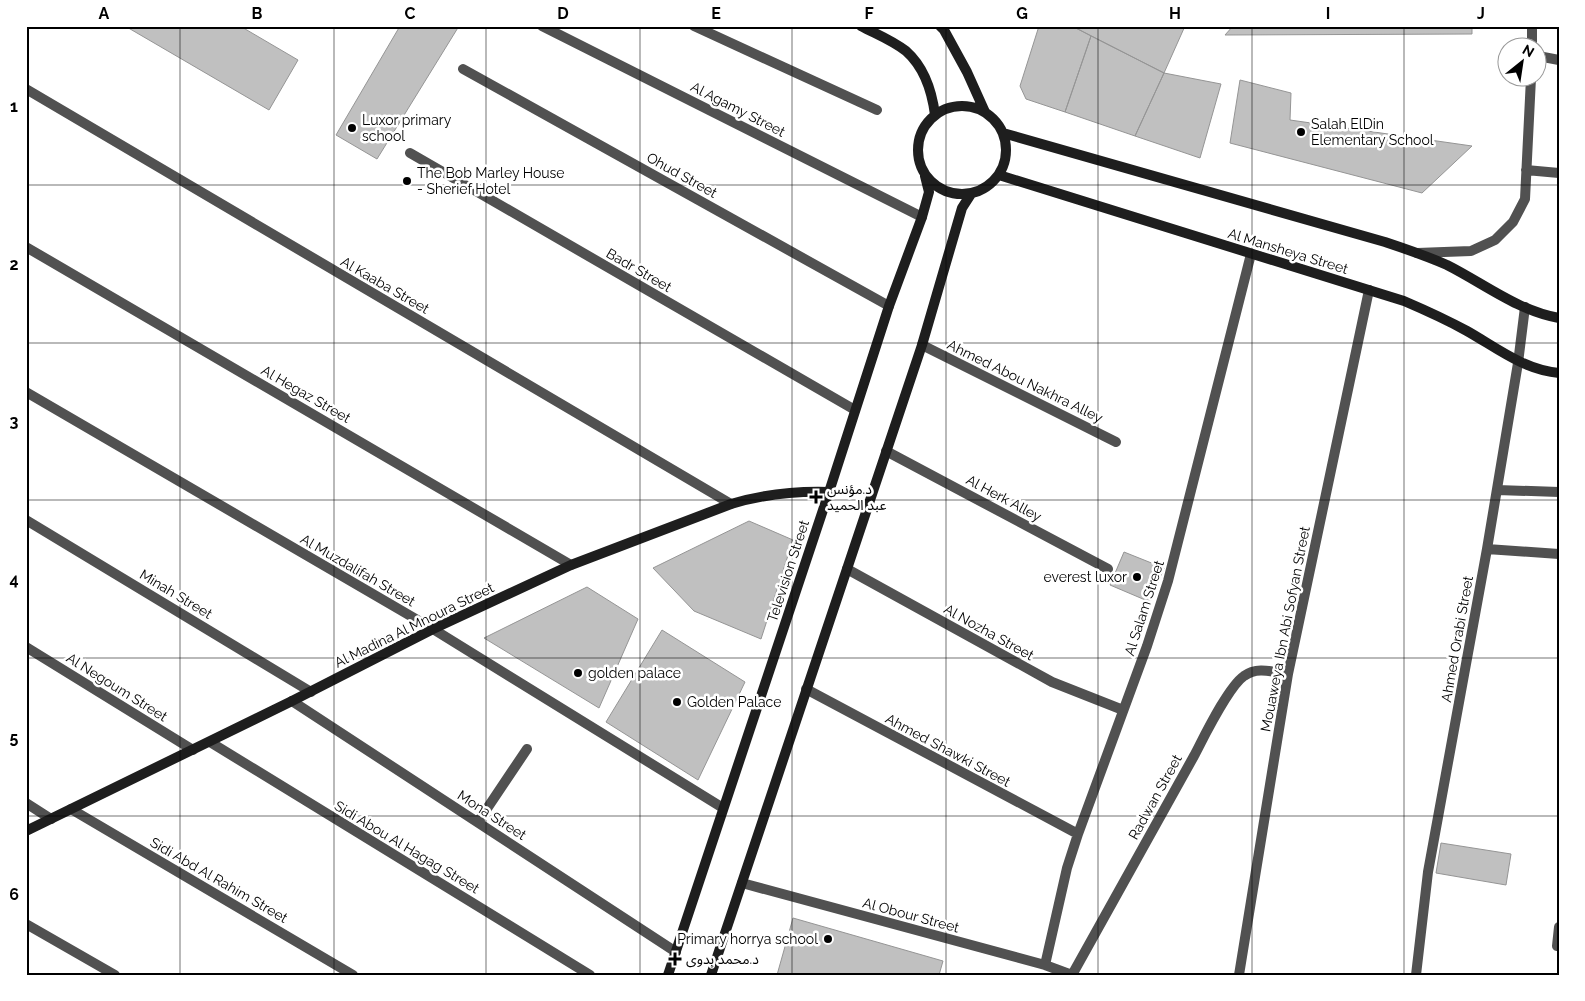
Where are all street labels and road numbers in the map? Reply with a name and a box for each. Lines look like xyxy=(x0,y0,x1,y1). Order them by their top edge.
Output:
street label: Al Agamy Street xyxy=(688,78,788,140)
street label: Ohud Street xyxy=(644,149,720,201)
street label: Al Mansheya Street xyxy=(1226,225,1350,277)
street label: Badr Street xyxy=(604,245,675,295)
street label: Al Kaaba Street xyxy=(338,253,432,317)
street label: Ahmed Abou Nakhra Alley xyxy=(945,336,1106,426)
street label: Al Hegaz Street xyxy=(259,362,354,426)
street label: Al Herk Alley xyxy=(964,471,1045,525)
street label: Television Street xyxy=(764,518,812,624)
street label: Mouaweya Ibn Abi Sofyan Street xyxy=(1257,525,1313,733)
street label: Al Muzdalifah Street xyxy=(298,531,418,610)
street label: Al Salam Street xyxy=(1121,558,1167,658)
street label: Minah Street xyxy=(137,566,215,622)
street label: Ahmed Orabi Street xyxy=(1438,574,1476,703)
street label: Al Madina Al Mnoura Street xyxy=(332,579,497,671)
street label: Al Nozha Street xyxy=(941,601,1037,663)
street label: Al Negoum Street xyxy=(64,650,171,725)
street label: Ahmed Shawki Street xyxy=(883,710,1014,790)
street label: Radwan Street xyxy=(1125,751,1185,842)
street label: Mona Street xyxy=(455,787,530,843)
street label: Sidi Abou Al Hagag Street xyxy=(332,797,483,897)
street label: Sidi Abd Al Rahim Street xyxy=(147,834,291,926)
street label: Al Obour Street xyxy=(861,894,961,936)

